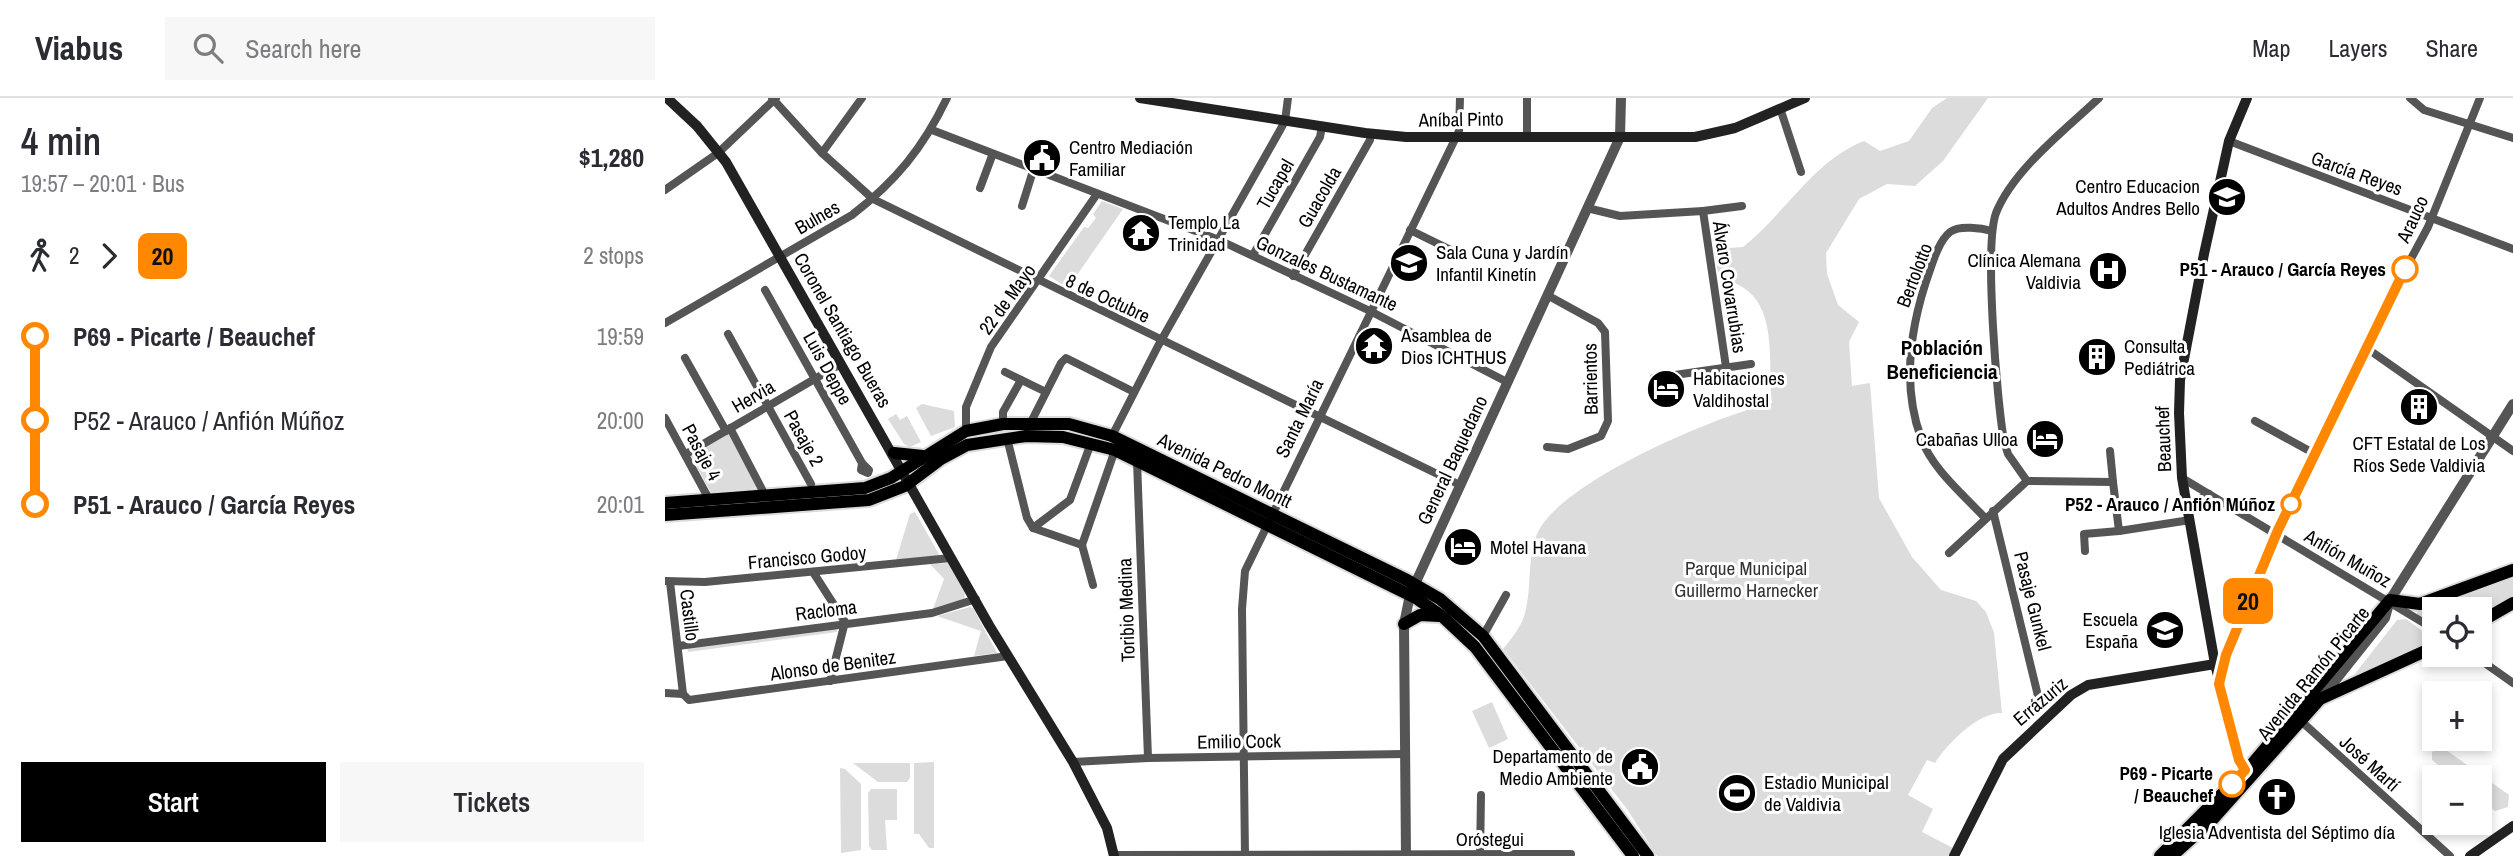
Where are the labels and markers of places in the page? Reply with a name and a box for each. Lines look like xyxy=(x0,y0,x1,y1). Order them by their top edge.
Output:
place label: Centro Mediación Familiar xyxy=(1069,134,1193,182)
public building icon: Centro Mediación Familiar xyxy=(1021,137,1063,179)
place label: Centro Educacion Adultos Andres Bello xyxy=(2055,173,2200,221)
school or university icon: Centro Educacion Adultos Andres Bello xyxy=(2206,176,2248,218)
place label: Templo La Trinidad xyxy=(1168,209,1240,257)
temple icon: Templo La Trinidad xyxy=(1120,212,1162,254)
place label: Sala Cuna y Jardín Infantil Kinetín xyxy=(1436,239,1569,287)
school or university icon: Sala Cuna y Jardín Infantil Kinetín xyxy=(1388,242,1430,284)
place label: Clínica Alemana Valdivia xyxy=(1968,247,2081,295)
hospital icon: Clínica Alemana Valdivia xyxy=(2087,250,2129,292)
place label: P51 - Arauco / García Reyes xyxy=(2180,256,2386,282)
marker: P51 - Arauco / García Reyes xyxy=(2392,256,2418,282)
place label: Asamblea de Dios ICHTHUS xyxy=(1400,322,1507,370)
temple icon: Asamblea de Dios ICHTHUS xyxy=(1353,325,1395,367)
place label: Consulta Pediátrica xyxy=(2124,333,2195,381)
building icon: Consulta Pediátrica xyxy=(2076,336,2118,378)
place label: Habitaciones Valdihostal xyxy=(1693,365,1785,413)
hotel icon: Habitaciones Valdihostal xyxy=(1645,368,1687,410)
building icon: CFT Estatal de Los Ríos Sede Valdivia xyxy=(2398,386,2440,428)
hotel icon: Cabañas Ulloa xyxy=(2024,418,2066,460)
place label: Cabañas Ulloa xyxy=(1916,426,2018,452)
place label: CFT Estatal de Los Ríos Sede Valdivia xyxy=(2352,430,2486,478)
place label: P52 - Arauco / Anfión Múñoz xyxy=(2065,491,2275,517)
marker: P52 - Arauco / Anfión Múñoz xyxy=(2281,494,2301,514)
hotel icon: Motel Havana xyxy=(1442,526,1484,568)
place label: Motel Havana xyxy=(1490,534,1586,560)
place label: Escuela España xyxy=(2083,606,2138,654)
school or university icon: Escuela España xyxy=(2144,609,2186,651)
place label: Departamento de Medio Ambiente xyxy=(1493,743,1613,791)
public building icon: Departamento de Medio Ambiente xyxy=(1619,746,1661,788)
place label: P69 - Picarte / Beauchef xyxy=(2119,760,2214,808)
place label: Estadio Municipal de Valdivia xyxy=(1764,769,1889,817)
marker: P69 - Picarte / Beauchef xyxy=(2219,771,2245,797)
sports icon: Estadio Municipal de Valdivia xyxy=(1716,772,1758,814)
church icon: Iglesia Adventista del Séptimo día xyxy=(2256,776,2298,818)
place label: Iglesia Adventista del Séptimo día xyxy=(2159,819,2396,845)

